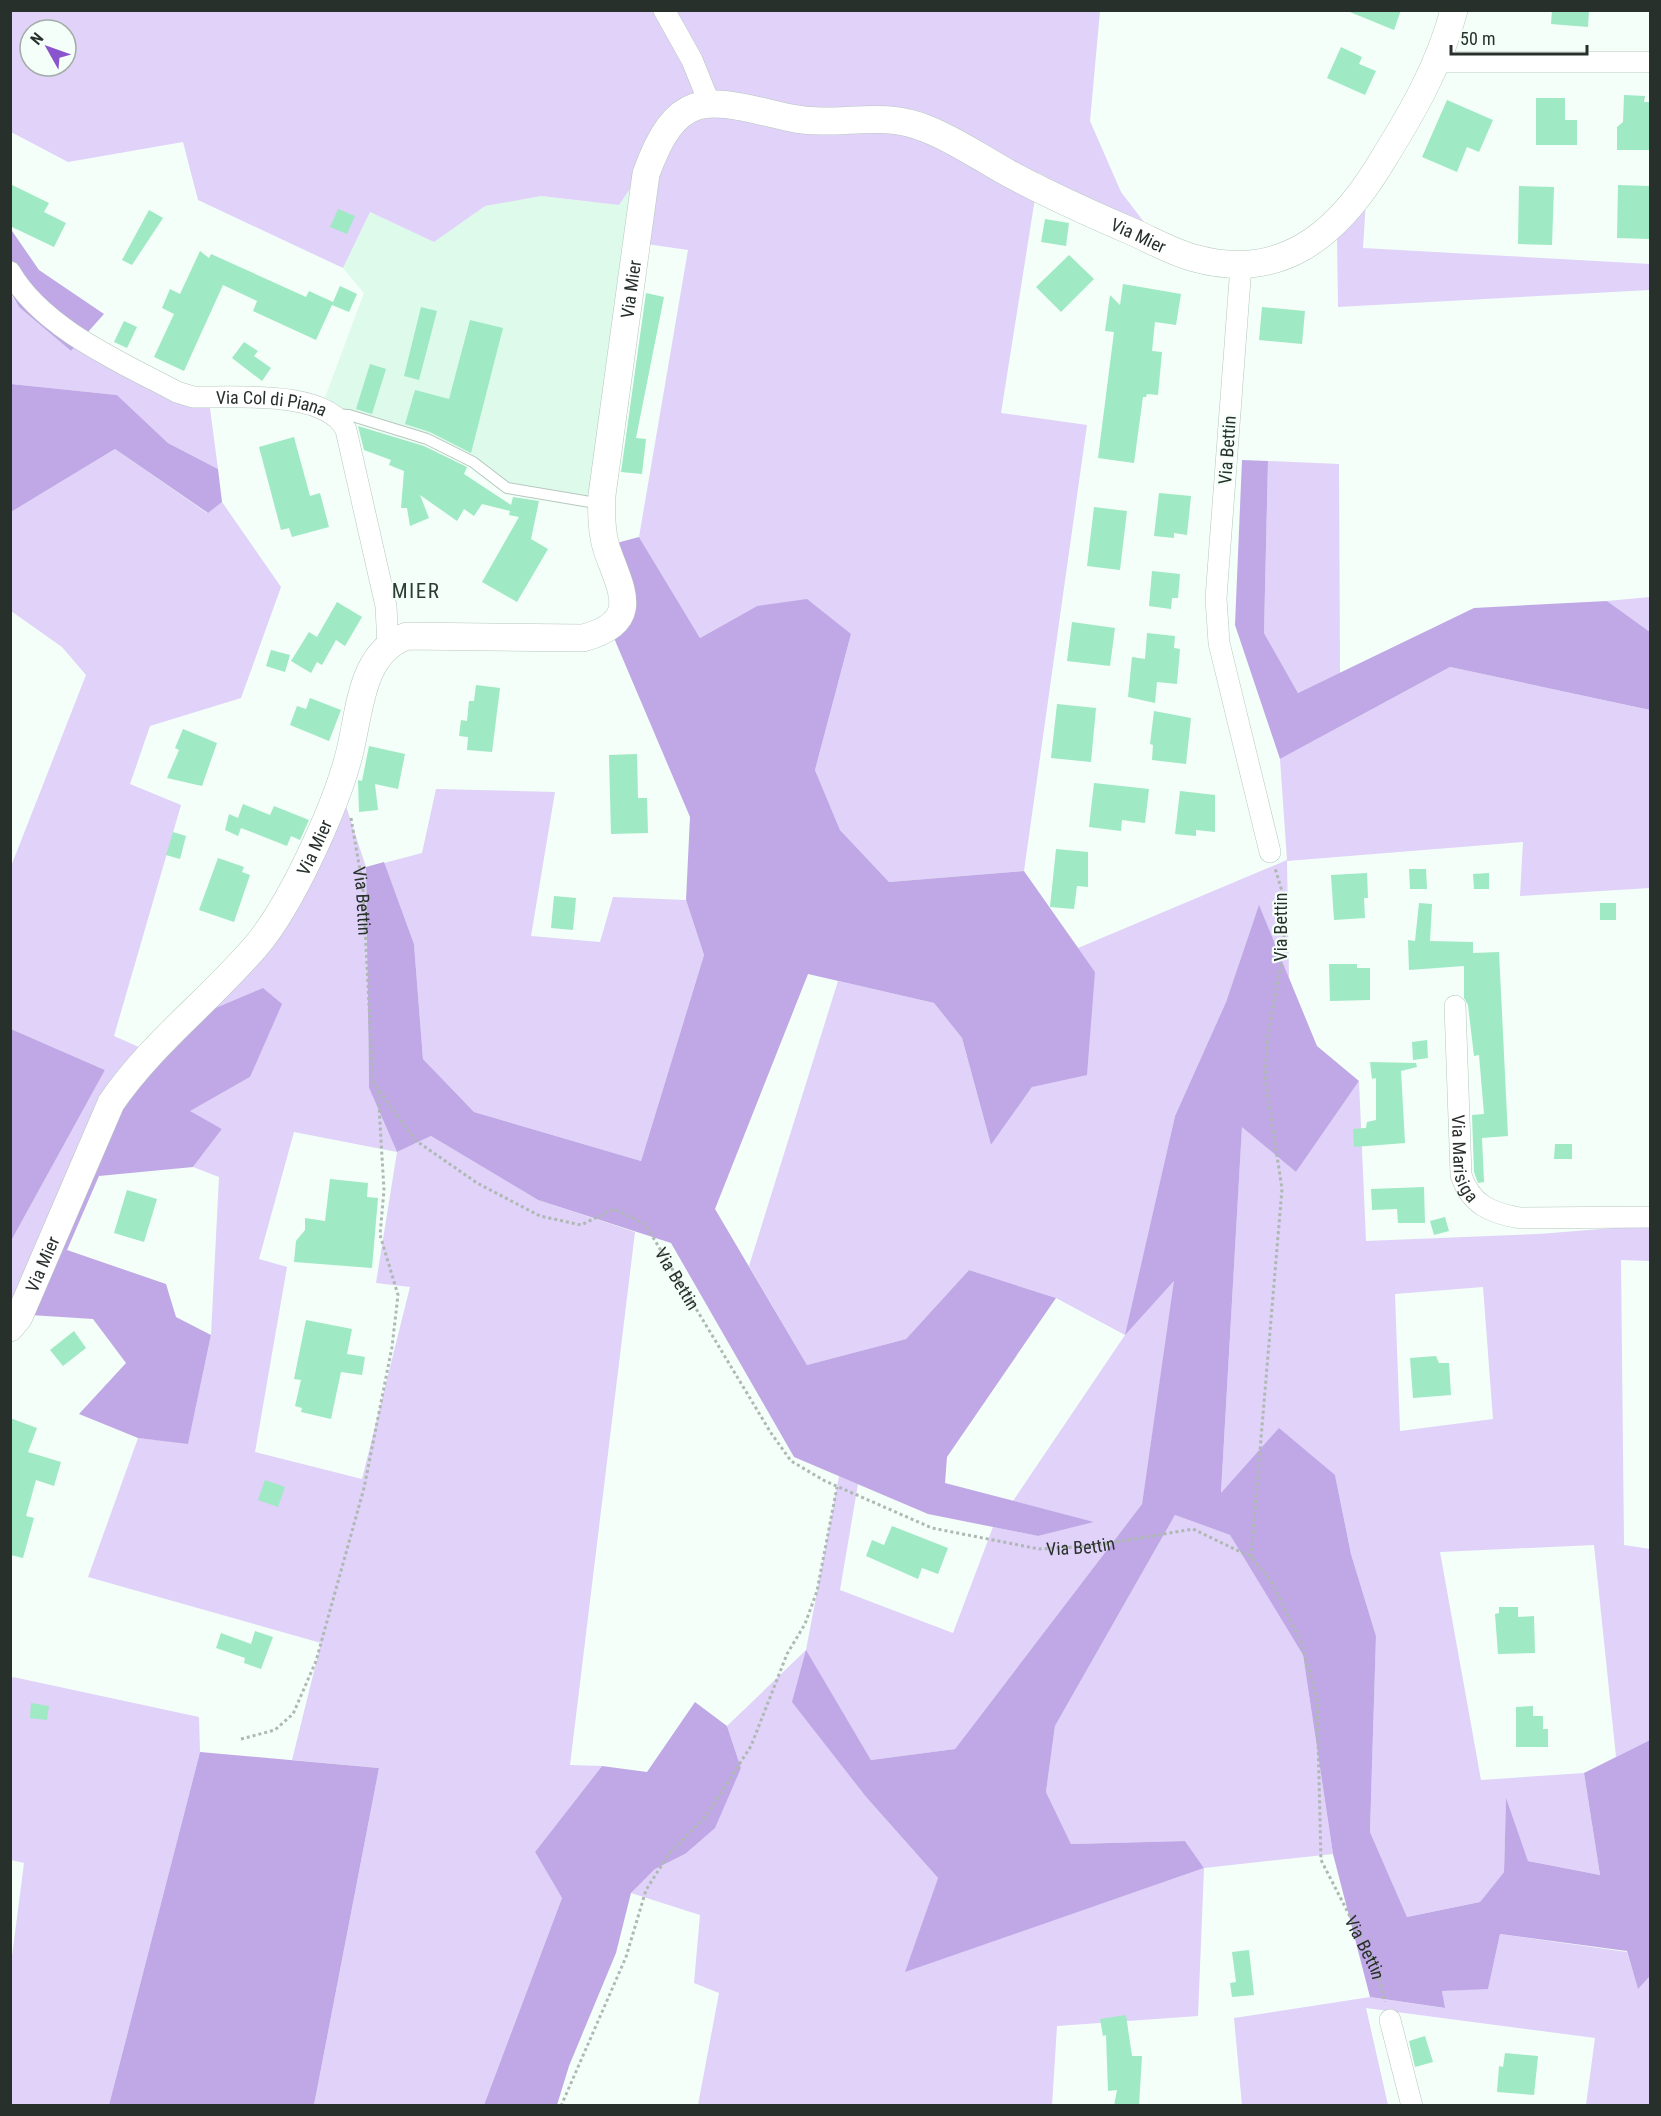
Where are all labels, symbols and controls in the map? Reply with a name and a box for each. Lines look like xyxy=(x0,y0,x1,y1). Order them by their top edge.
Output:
north arrow xyxy=(18,18,78,78)
scale bar xyxy=(1451,18,1588,56)
text: 50 m xyxy=(1460,28,1495,49)
text: N xyxy=(26,29,47,49)
street label: Via Mier xyxy=(1108,213,1170,257)
street label: Via Mier xyxy=(616,258,645,320)
street label: Via Col di Piana xyxy=(216,386,330,420)
street label: Via Bettin xyxy=(1214,415,1240,485)
district label: MIER xyxy=(392,579,440,603)
street label: Via Mier xyxy=(292,816,336,878)
street label: Via Bettin xyxy=(349,865,376,936)
street label: Via Bettin xyxy=(1270,893,1291,961)
street label: Via Marisiga xyxy=(1448,1114,1483,1206)
street label: Via Mier xyxy=(21,1232,63,1295)
street label: Via Bettin xyxy=(651,1243,705,1313)
street label: Via Bettin xyxy=(1046,1532,1116,1559)
street label: Via Bettin xyxy=(1341,1912,1390,1981)

